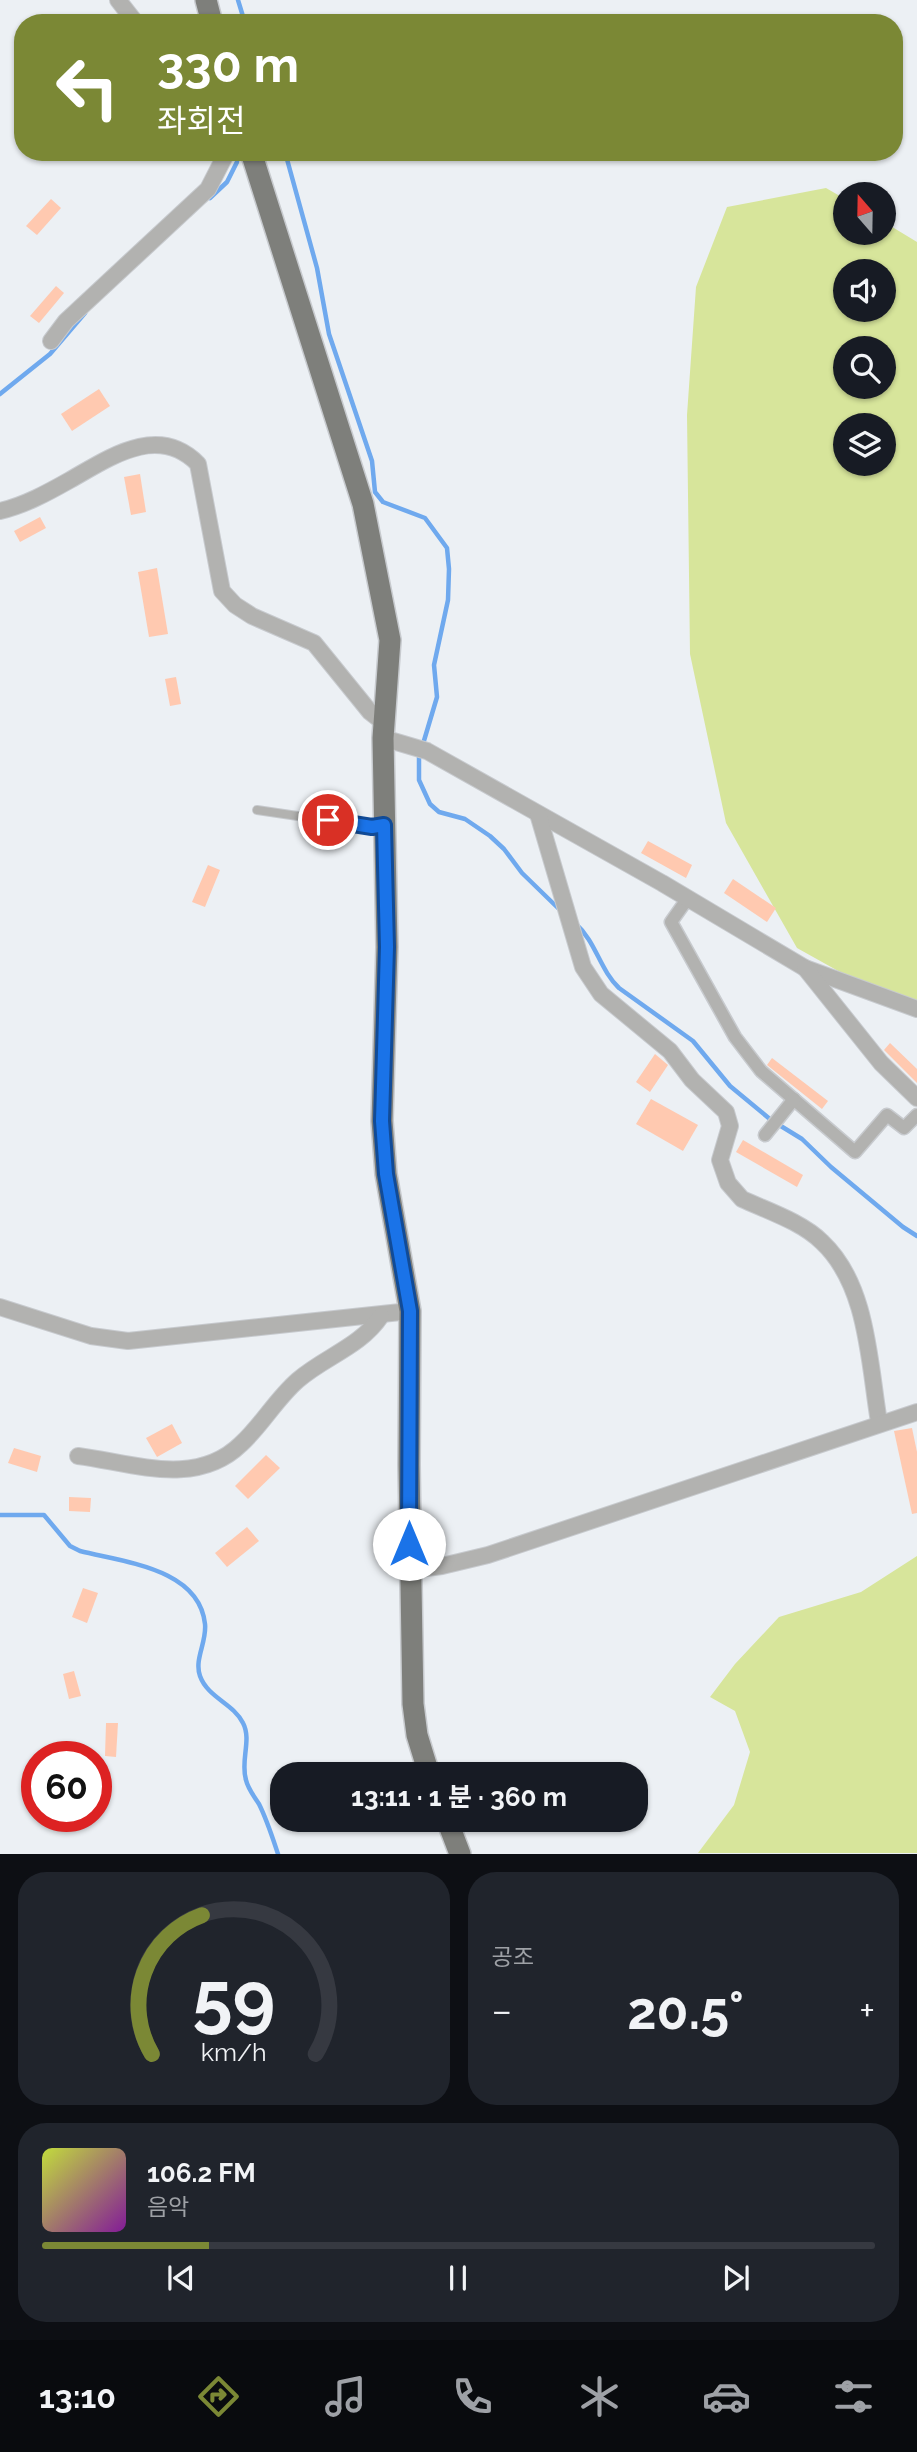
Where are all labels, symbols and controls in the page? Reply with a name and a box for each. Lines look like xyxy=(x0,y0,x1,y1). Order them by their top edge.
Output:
text: 330 m xyxy=(157,36,299,93)
icon: left xyxy=(42,42,133,133)
text: 좌회전 xyxy=(157,102,245,139)
north arrow xyxy=(833,182,896,245)
map controls xyxy=(833,182,896,476)
button: sound xyxy=(833,259,896,322)
button: search xyxy=(833,336,896,399)
button: layers xyxy=(833,413,896,476)
pin xyxy=(298,790,358,850)
icon: arrive xyxy=(309,801,347,839)
position arrow xyxy=(372,1507,446,1581)
speed limit sign: 60 xyxy=(21,1741,112,1832)
text: 13:11 · 1 분 · 360 m xyxy=(351,1782,567,1812)
text: 공조 xyxy=(492,1943,534,1970)
text: 59 xyxy=(192,1957,275,2042)
text: 20.5° xyxy=(627,1980,744,2041)
text: − xyxy=(492,1988,512,2033)
text: + xyxy=(859,1988,875,2033)
text: km/h xyxy=(201,2037,267,2067)
text: 106.2 FM xyxy=(147,2158,256,2188)
text: 음악 xyxy=(147,2193,189,2220)
icon: previous xyxy=(162,2259,200,2297)
icon: pause xyxy=(439,2259,477,2297)
icon: next xyxy=(717,2259,755,2297)
icon: directions xyxy=(194,2372,243,2421)
icon: music xyxy=(321,2372,370,2421)
icon: phone xyxy=(448,2372,497,2421)
icon: climate xyxy=(575,2372,624,2421)
icon: car xyxy=(702,2372,751,2421)
icon: filters xyxy=(829,2372,878,2421)
text: 13:10 xyxy=(39,2378,116,2415)

